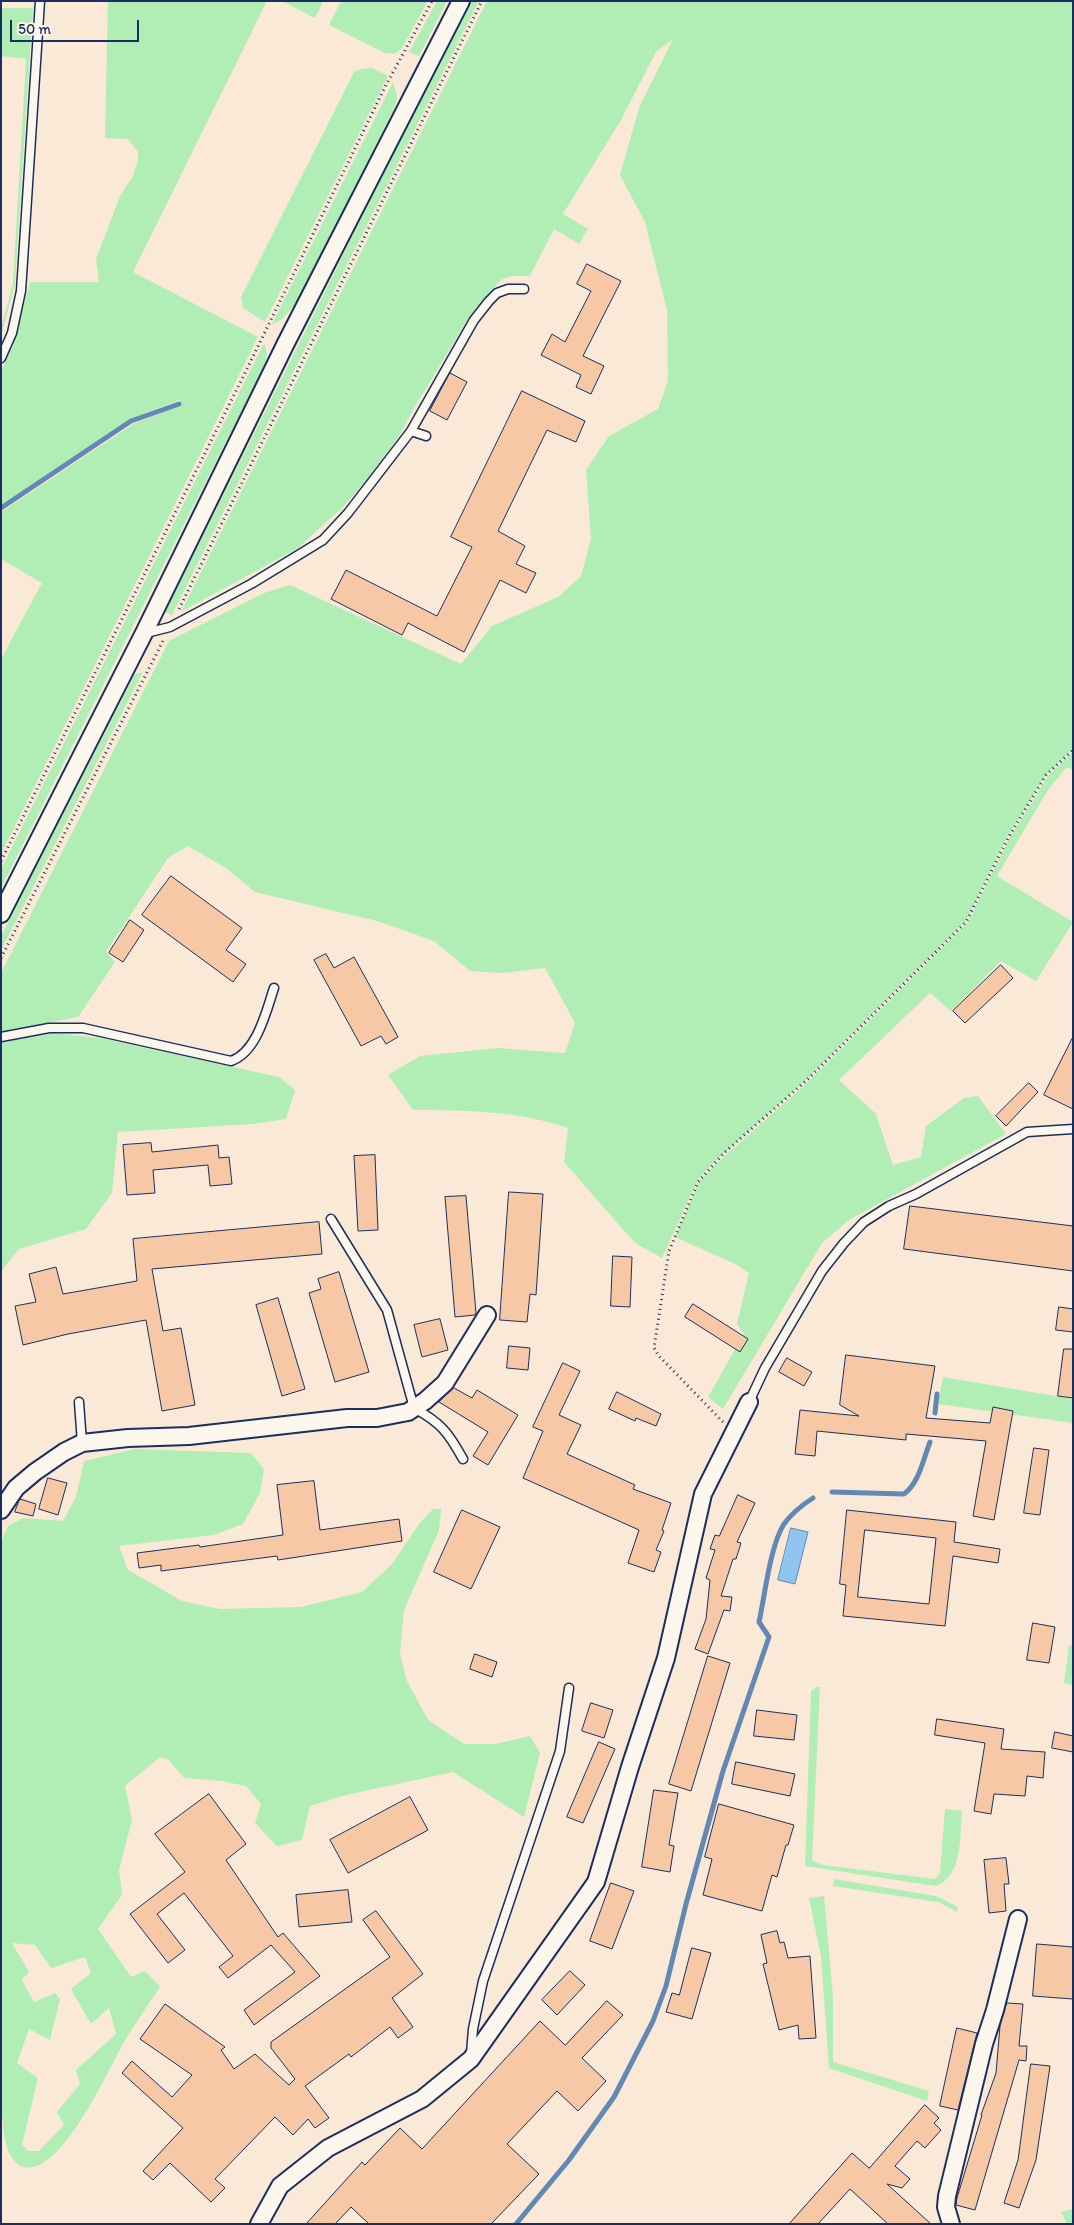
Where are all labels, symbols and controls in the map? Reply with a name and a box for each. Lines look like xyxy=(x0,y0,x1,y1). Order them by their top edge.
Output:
scale bar xyxy=(12,10,141,42)
text: 50 m xyxy=(18,20,51,38)

